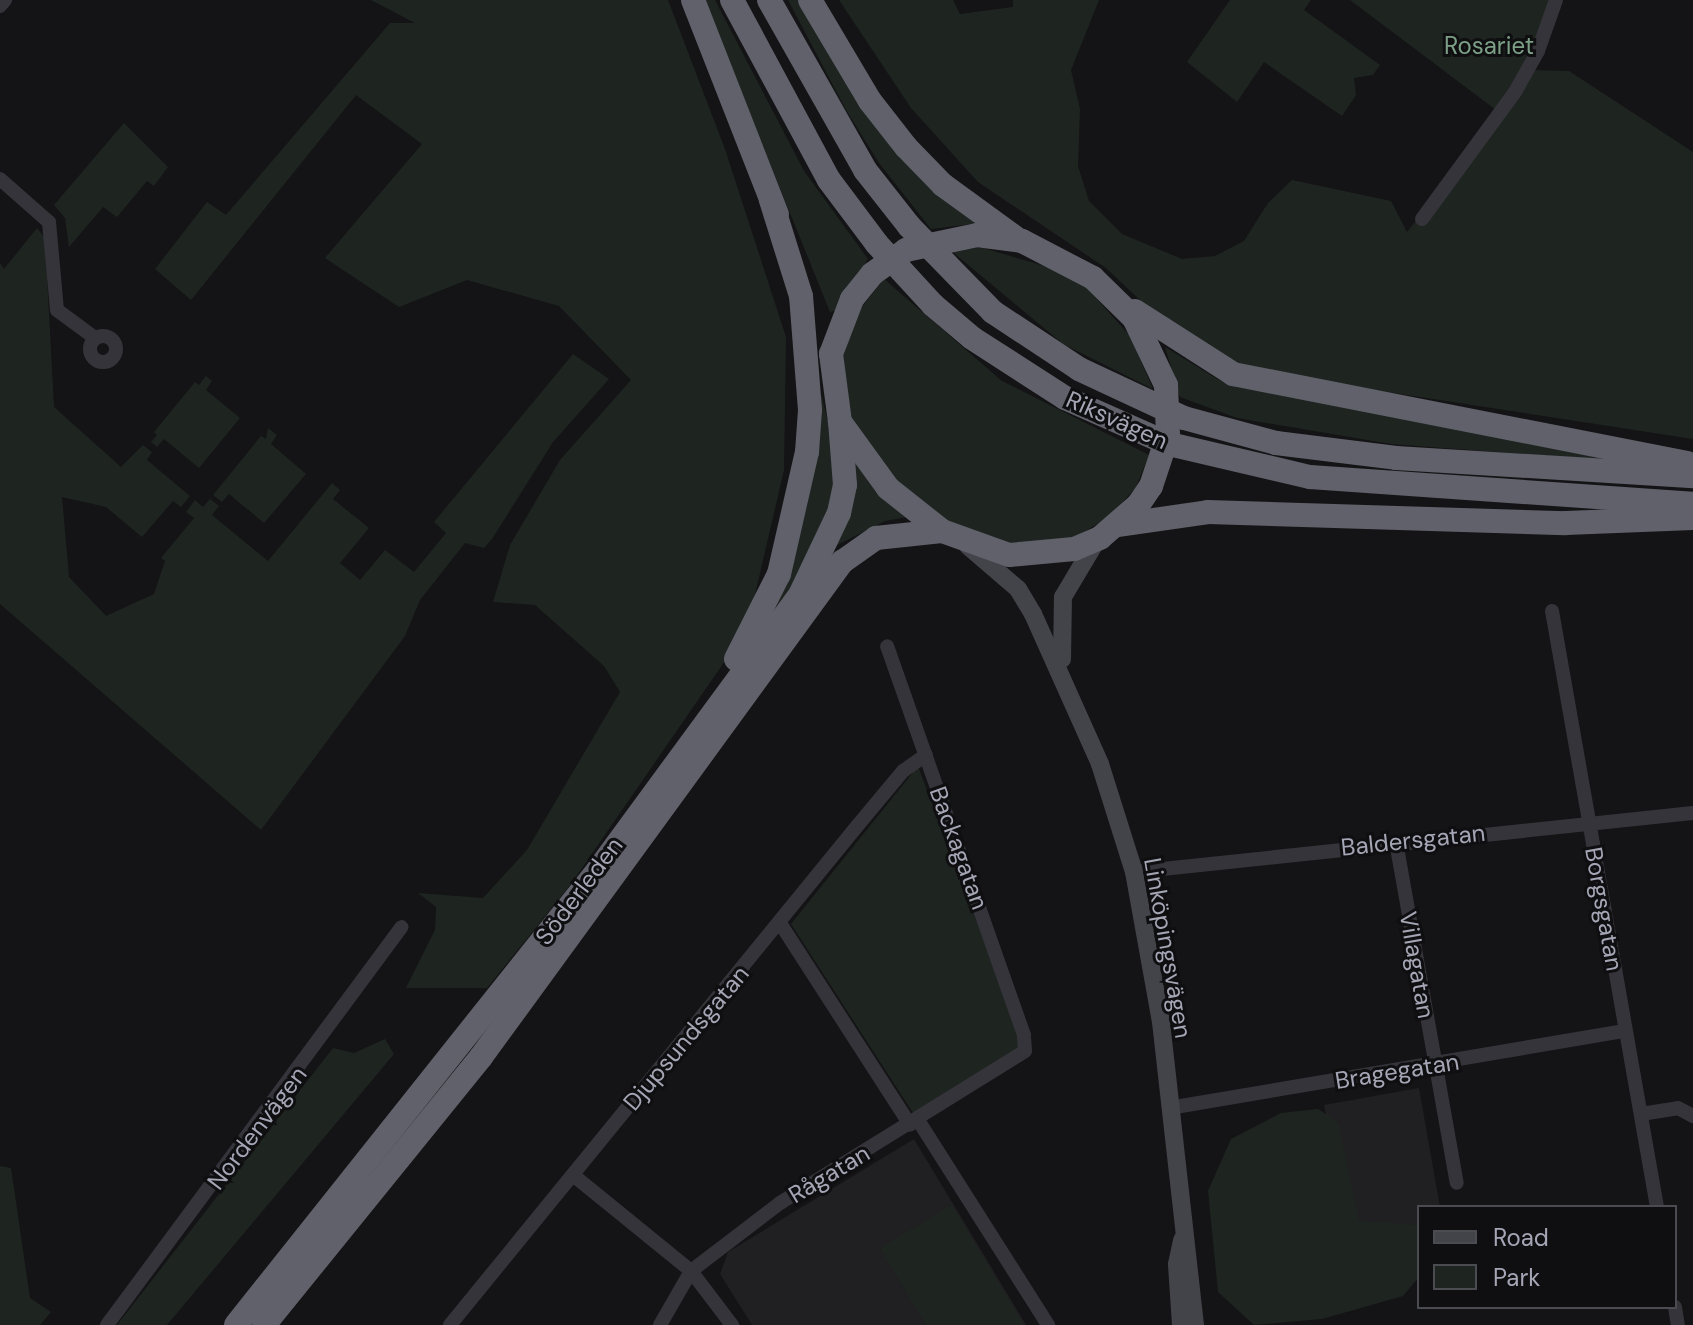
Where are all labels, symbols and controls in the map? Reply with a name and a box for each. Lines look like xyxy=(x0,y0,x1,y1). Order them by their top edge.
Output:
park label: Rosariet xyxy=(1444,32,1534,60)
street label: Riksvägen xyxy=(1062,385,1172,455)
street label: Backagatan xyxy=(923,783,995,913)
street label: Baldersgatan xyxy=(1339,818,1487,862)
street label: Söderleden xyxy=(529,832,629,950)
street label: Borgsgatan xyxy=(1579,845,1629,973)
street label: Linköpingsvägen xyxy=(1138,856,1198,1040)
street label: Villagatan xyxy=(1393,909,1441,1021)
street label: Djupsundsgatan xyxy=(617,960,755,1116)
street label: Bragegatan xyxy=(1333,1047,1461,1095)
street label: Nordenvägen xyxy=(201,1061,313,1195)
street label: Rågatan xyxy=(783,1139,875,1209)
legend xyxy=(1417,1205,1677,1309)
text: Road xyxy=(1493,1222,1549,1253)
text: Park xyxy=(1493,1262,1540,1293)

